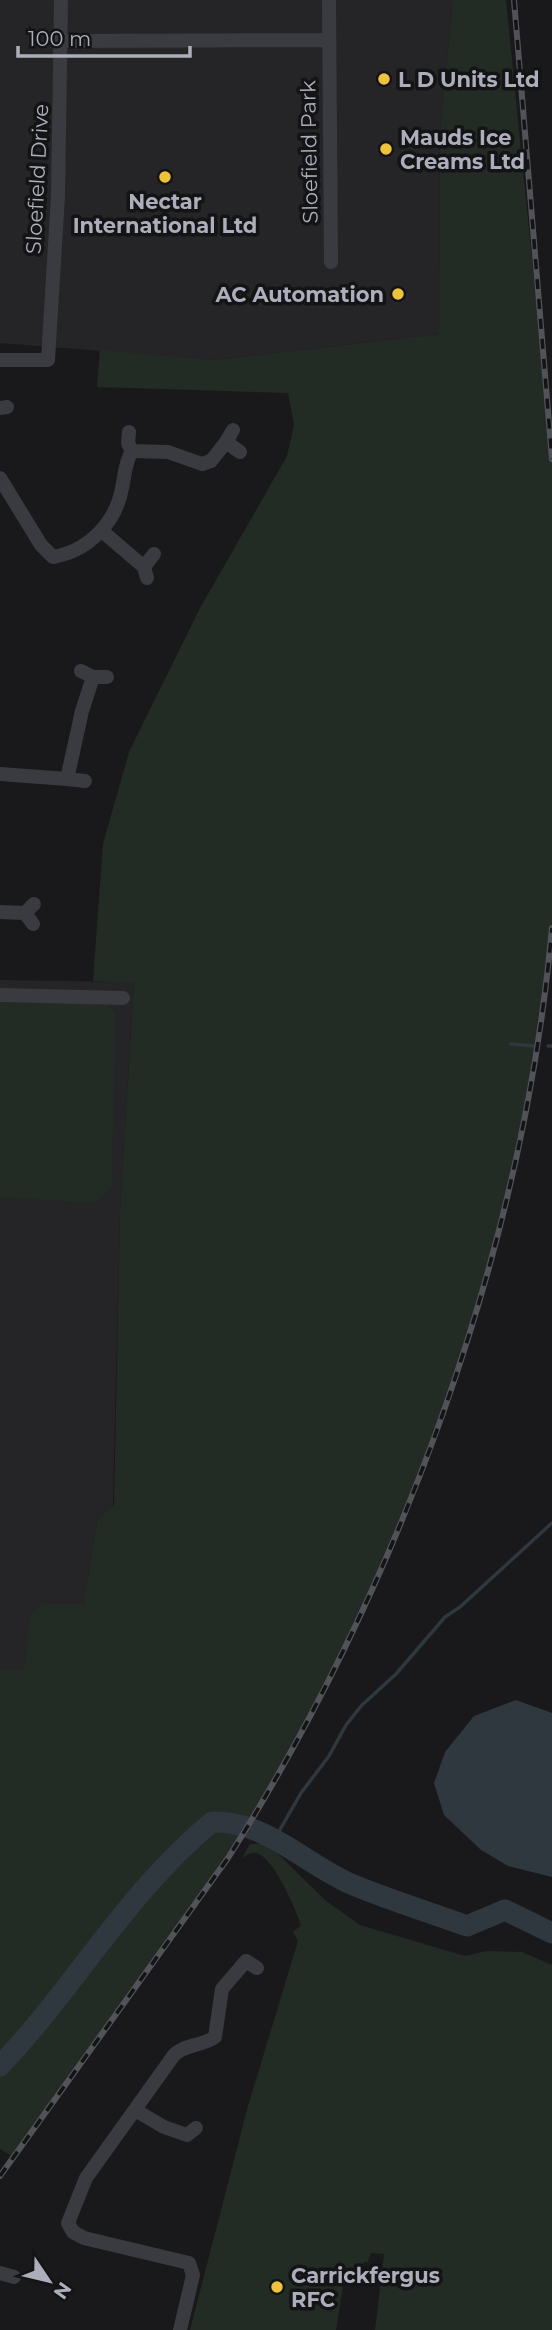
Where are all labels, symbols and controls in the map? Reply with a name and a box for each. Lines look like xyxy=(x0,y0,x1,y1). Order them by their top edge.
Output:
scale bar xyxy=(18,14,189,58)
text: 100 m xyxy=(28,26,91,51)
place label: L D Units Ltd xyxy=(398,67,539,92)
marker: L D Units Ltd xyxy=(376,71,392,87)
street label: Sloefield Park xyxy=(295,80,323,224)
street label: Sloefield Drive xyxy=(21,103,53,255)
place label: Mauds Ice Creams Ltd xyxy=(400,125,525,174)
marker: Mauds Ice Creams Ltd xyxy=(378,141,394,157)
marker: Nectar International Ltd xyxy=(157,169,173,185)
place label: Nectar International Ltd xyxy=(73,189,257,238)
place label: AC Automation xyxy=(214,282,384,307)
marker: AC Automation xyxy=(390,286,406,302)
north arrow xyxy=(14,2246,84,2316)
place label: Carrickfergus RFC xyxy=(291,2263,440,2312)
text: N xyxy=(49,2278,76,2303)
marker: Carrickfergus RFC xyxy=(269,2279,285,2295)

